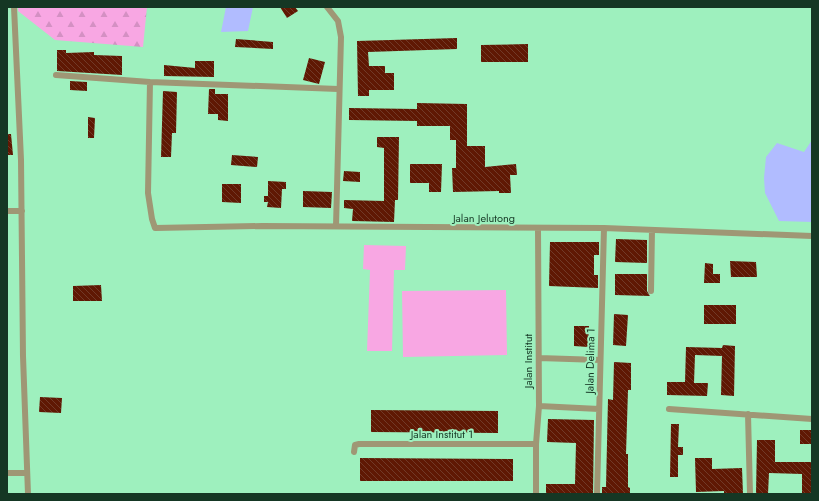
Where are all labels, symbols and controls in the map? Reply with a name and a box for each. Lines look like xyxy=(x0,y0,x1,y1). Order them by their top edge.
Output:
street label: Jalan Jelutong xyxy=(451,210,515,226)
street label: Jalan Delima 1 xyxy=(581,328,599,396)
street label: Jalan Institut xyxy=(520,334,536,390)
street label: Jalan Institut 1 xyxy=(409,426,473,442)

